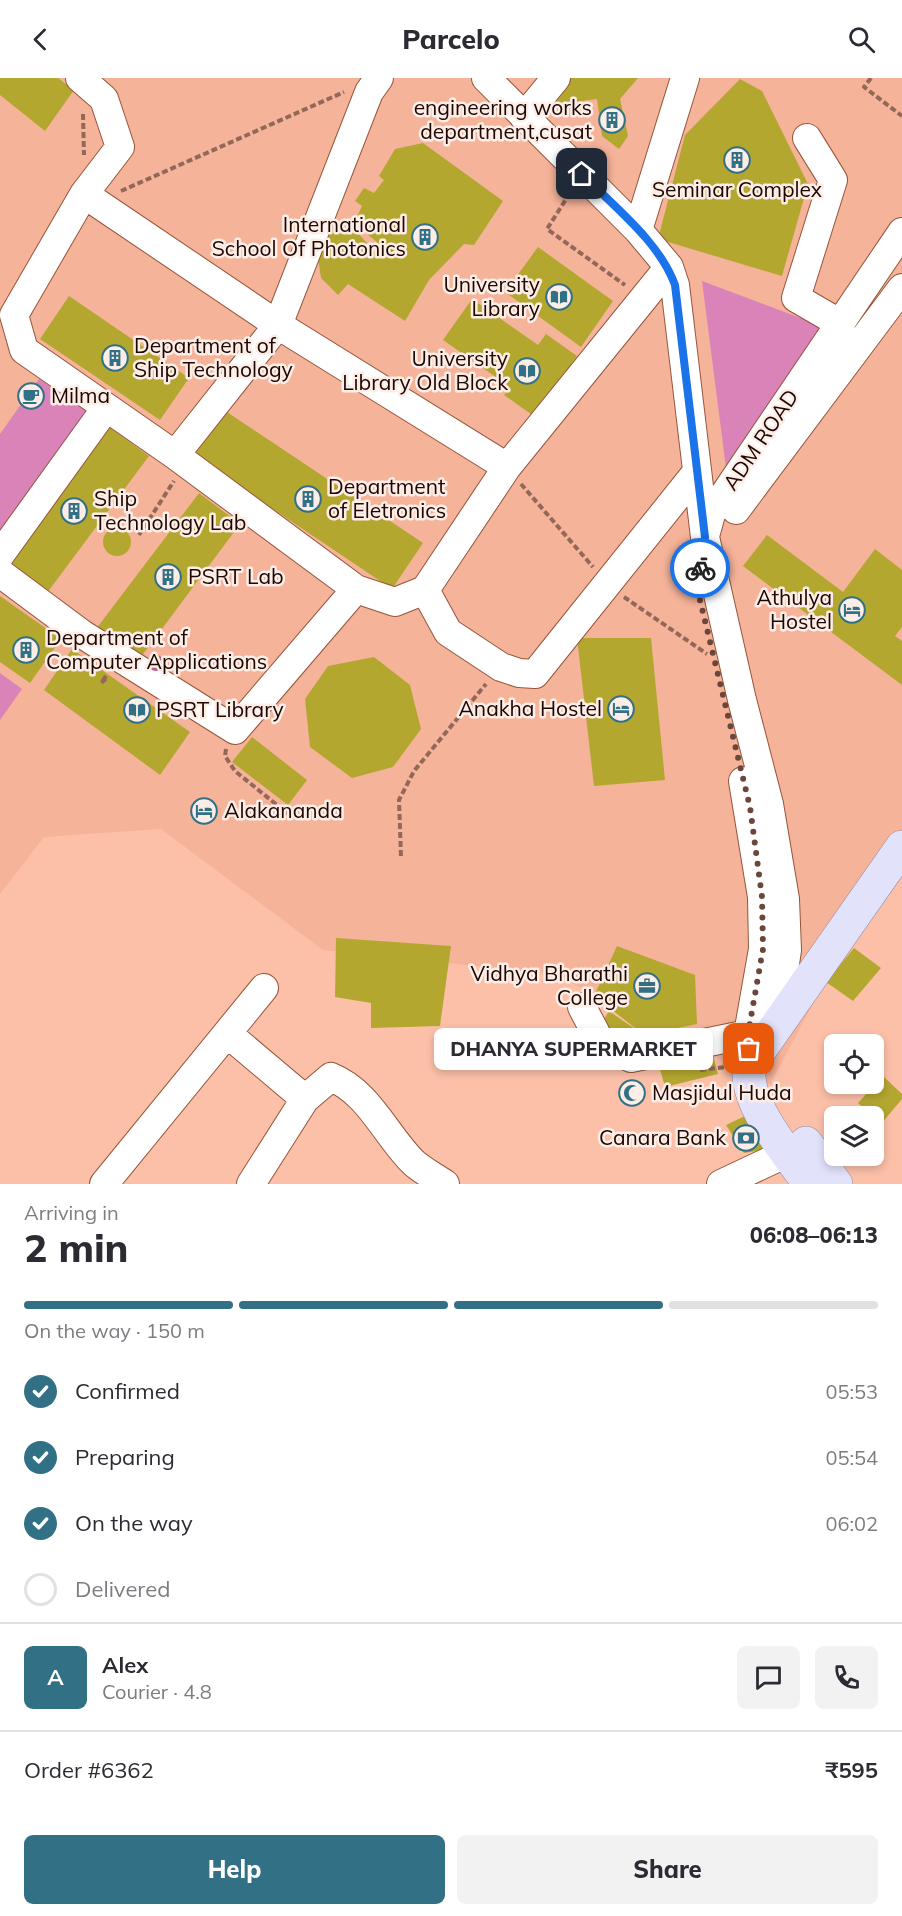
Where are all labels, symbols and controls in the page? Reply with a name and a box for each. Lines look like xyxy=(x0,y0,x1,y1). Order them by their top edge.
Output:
text: Parcelo xyxy=(402,22,500,56)
icon: back xyxy=(24,23,57,56)
icon: search xyxy=(845,23,878,56)
place label: engineering works department,cusat xyxy=(414,94,592,144)
building icon: engineering works department,cusat xyxy=(597,105,627,135)
building icon: Seminar Complex xyxy=(722,145,752,175)
pin xyxy=(556,148,607,199)
icon: home xyxy=(565,157,598,190)
place label: Seminar Complex xyxy=(652,176,822,202)
place label: International School Of Photonics xyxy=(212,211,406,261)
building icon: International School Of Photonics xyxy=(410,222,440,252)
place label: University Library xyxy=(443,271,540,321)
library icon: University Library xyxy=(544,282,574,312)
place label: Department of Ship Technology xyxy=(134,332,293,382)
building icon: Department of Ship Technology xyxy=(100,343,130,373)
place label: University Library Old Block xyxy=(342,345,508,395)
library icon: University Library Old Block xyxy=(512,356,542,386)
cafe icon: Milma xyxy=(16,381,46,411)
place label: Milma xyxy=(51,382,110,408)
street label: ADM ROAD xyxy=(717,384,803,495)
place label: Department of Eletronics xyxy=(328,473,446,523)
building icon: Department of Eletronics xyxy=(293,484,323,514)
place label: Ship Technology Lab xyxy=(94,485,246,535)
building icon: Ship Technology Lab xyxy=(59,496,89,526)
courier xyxy=(670,538,730,598)
icon: bike xyxy=(684,552,717,585)
building icon: PSRT Lab xyxy=(153,562,183,592)
place label: PSRT Lab xyxy=(188,563,284,589)
place label: Athulya Hostel xyxy=(757,584,832,634)
hotel icon: Athulya Hostel xyxy=(837,595,867,625)
place label: Department of Computer Applications xyxy=(46,624,267,674)
building icon: Department of Computer Applications xyxy=(11,635,41,665)
hotel icon: Anakha Hostel xyxy=(606,694,636,724)
library icon: PSRT Library xyxy=(122,695,152,725)
place label: Anakha Hostel xyxy=(458,695,602,721)
place label: PSRT Library xyxy=(156,696,284,722)
hotel icon: Alakananda xyxy=(189,796,219,826)
place label: Alakananda xyxy=(224,797,343,823)
place label: Vidhya Bharathi College xyxy=(471,960,628,1010)
office icon: Vidhya Bharathi College xyxy=(632,971,662,1001)
pin xyxy=(723,1023,774,1074)
callout: DHANYA SUPERMARKET xyxy=(434,1028,713,1070)
icon: bag xyxy=(732,1032,765,1065)
map controls xyxy=(824,1034,884,1166)
button: locate xyxy=(824,1034,884,1094)
text: DHANYA SUPERMARKET xyxy=(450,1036,697,1061)
mosque icon: Masjidul Huda xyxy=(617,1078,647,1108)
place label: Masjidul Huda xyxy=(652,1079,792,1105)
button: layers xyxy=(824,1106,884,1166)
bank icon: Canara Bank xyxy=(731,1123,761,1153)
place label: Canara Bank xyxy=(599,1124,726,1150)
text: Arriving in xyxy=(24,1200,119,1225)
text: 06:08–06:13 xyxy=(750,1221,878,1249)
text: 2 min xyxy=(24,1223,129,1272)
text: On the way · 150 m xyxy=(24,1318,205,1343)
icon: check xyxy=(24,1375,57,1408)
text: Confirmed xyxy=(75,1377,180,1405)
text: 05:53 xyxy=(825,1379,878,1404)
icon: check xyxy=(24,1441,57,1474)
text: Preparing xyxy=(75,1443,175,1471)
text: 05:54 xyxy=(825,1445,878,1470)
icon: check xyxy=(24,1507,57,1540)
text: On the way xyxy=(75,1509,193,1537)
text: 06:02 xyxy=(825,1511,878,1536)
text: Delivered xyxy=(75,1575,170,1603)
button: chat xyxy=(737,1646,800,1709)
button: phone xyxy=(815,1646,878,1709)
text: Alex xyxy=(102,1651,148,1679)
text: A xyxy=(47,1663,64,1691)
text: Courier · 4.8 xyxy=(102,1679,212,1704)
text: Order #6362 xyxy=(24,1756,154,1784)
text: ₹595 xyxy=(825,1756,878,1784)
button: Help xyxy=(24,1835,445,1904)
button: Share xyxy=(457,1835,878,1904)

